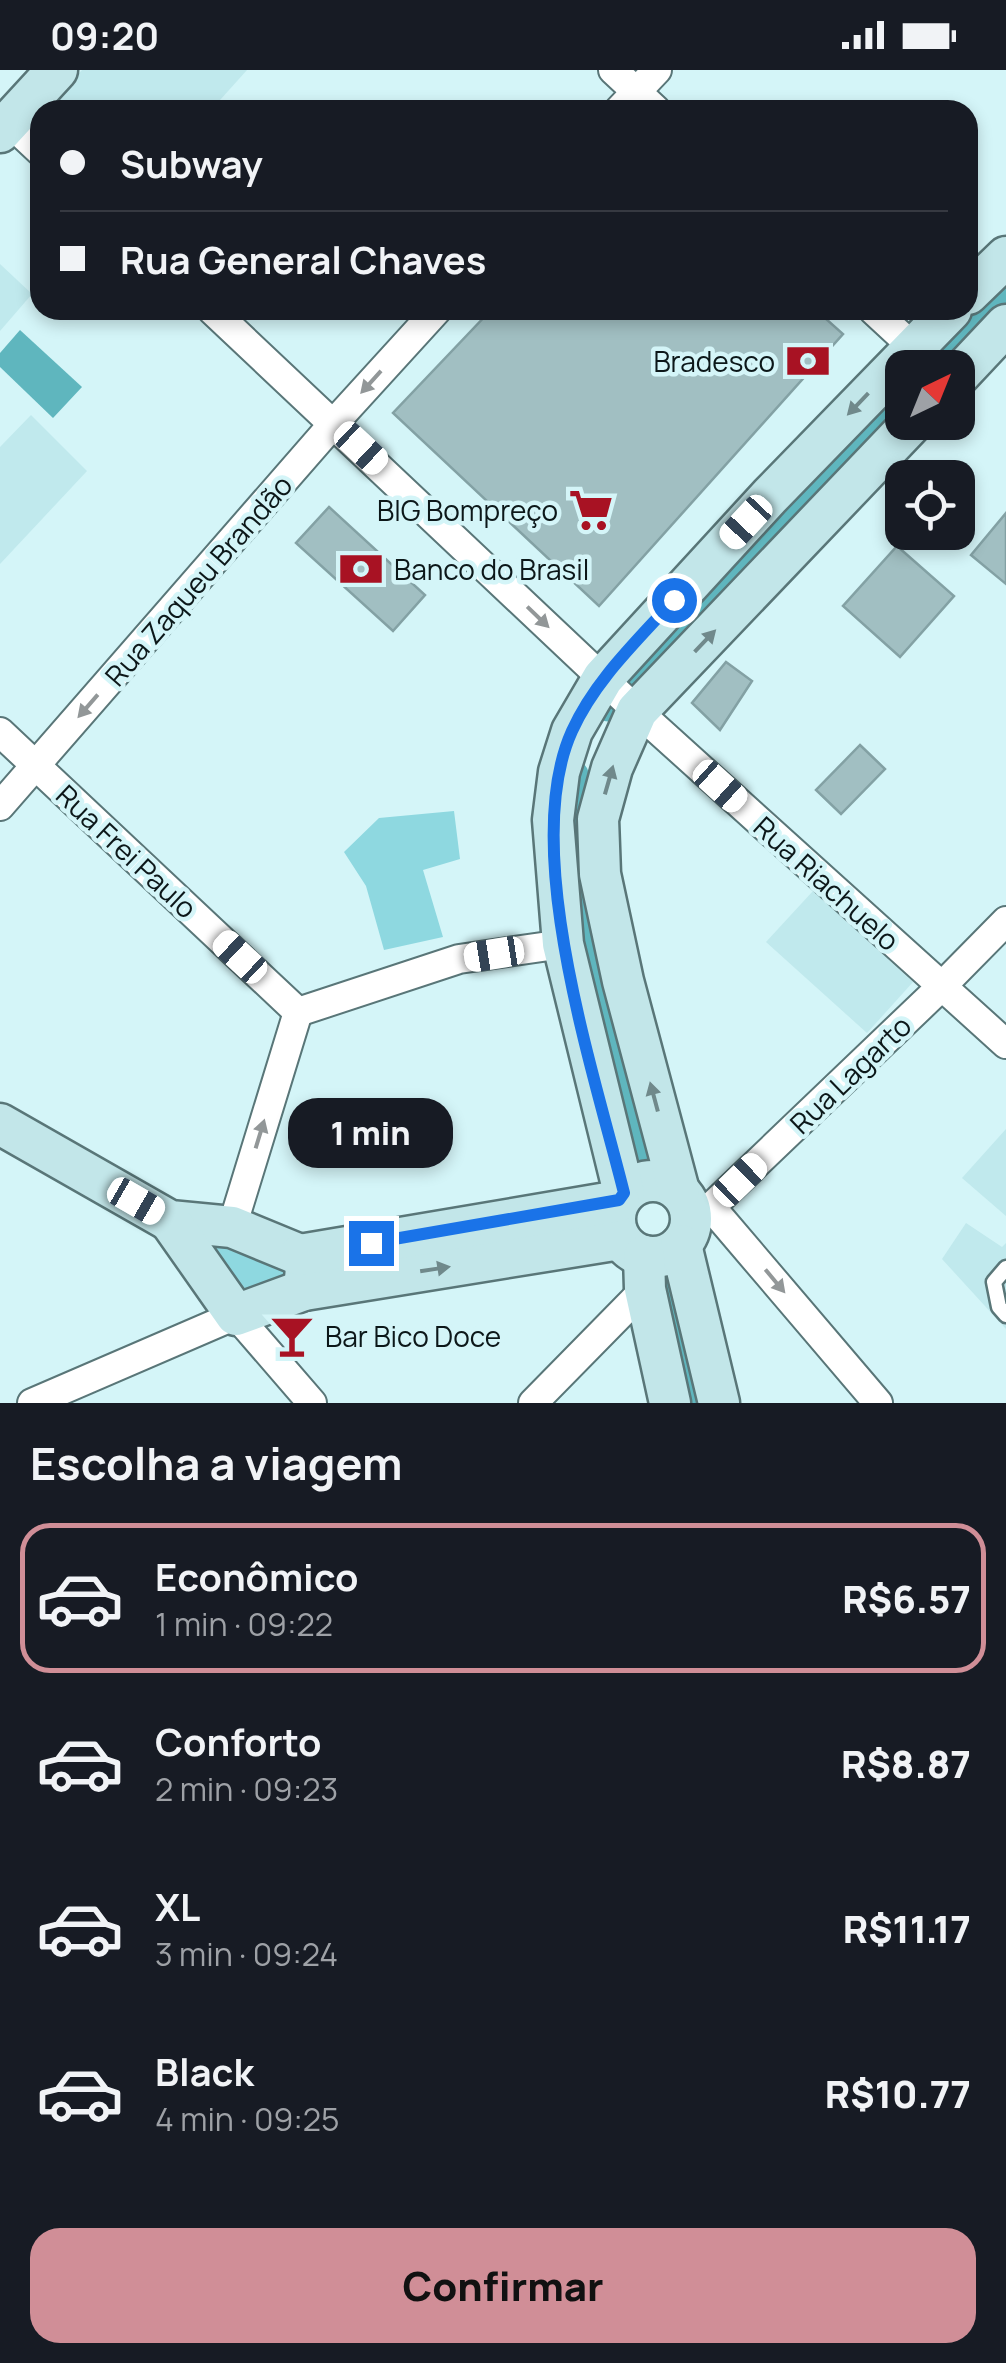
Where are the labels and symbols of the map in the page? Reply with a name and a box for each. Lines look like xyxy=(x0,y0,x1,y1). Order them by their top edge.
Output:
bank icon: Bradesco xyxy=(784,337,832,385)
place label: Bradesco xyxy=(653,342,775,380)
north arrow xyxy=(885,350,975,440)
one-way arrow xyxy=(360,370,383,394)
one-way arrow xyxy=(847,392,870,416)
car xyxy=(329,417,393,479)
street label: Rua Zaqueu Brandão xyxy=(96,467,300,693)
supermarket icon: BIG Bompreço xyxy=(567,486,615,534)
car xyxy=(715,490,777,554)
place label: BIG Bompreço xyxy=(377,491,558,529)
bank icon: Banco do Brasil xyxy=(337,545,385,593)
place label: Banco do Brasil xyxy=(394,550,589,588)
route start xyxy=(652,578,697,623)
one-way arrow xyxy=(526,605,550,628)
one-way arrow xyxy=(693,629,716,653)
one-way arrow xyxy=(78,693,100,718)
car xyxy=(688,755,752,817)
one-way arrow xyxy=(602,764,617,795)
street label: Rua Frei Paulo xyxy=(48,776,206,926)
street label: Rua Riachuelo xyxy=(746,808,908,958)
car xyxy=(208,926,272,988)
car xyxy=(462,934,526,974)
street label: Rua Lagarto xyxy=(781,1007,919,1141)
one-way arrow xyxy=(645,1081,661,1112)
callout: 1 min xyxy=(288,1098,454,1168)
one-way arrow xyxy=(253,1118,268,1148)
car xyxy=(708,1148,772,1212)
car xyxy=(103,1173,169,1229)
route end xyxy=(349,1221,394,1266)
one-way arrow xyxy=(420,1261,451,1276)
one-way arrow xyxy=(763,1268,785,1293)
bar icon: Bar Bico Doce xyxy=(268,1312,316,1360)
place label: Bar Bico Doce xyxy=(325,1317,501,1355)

